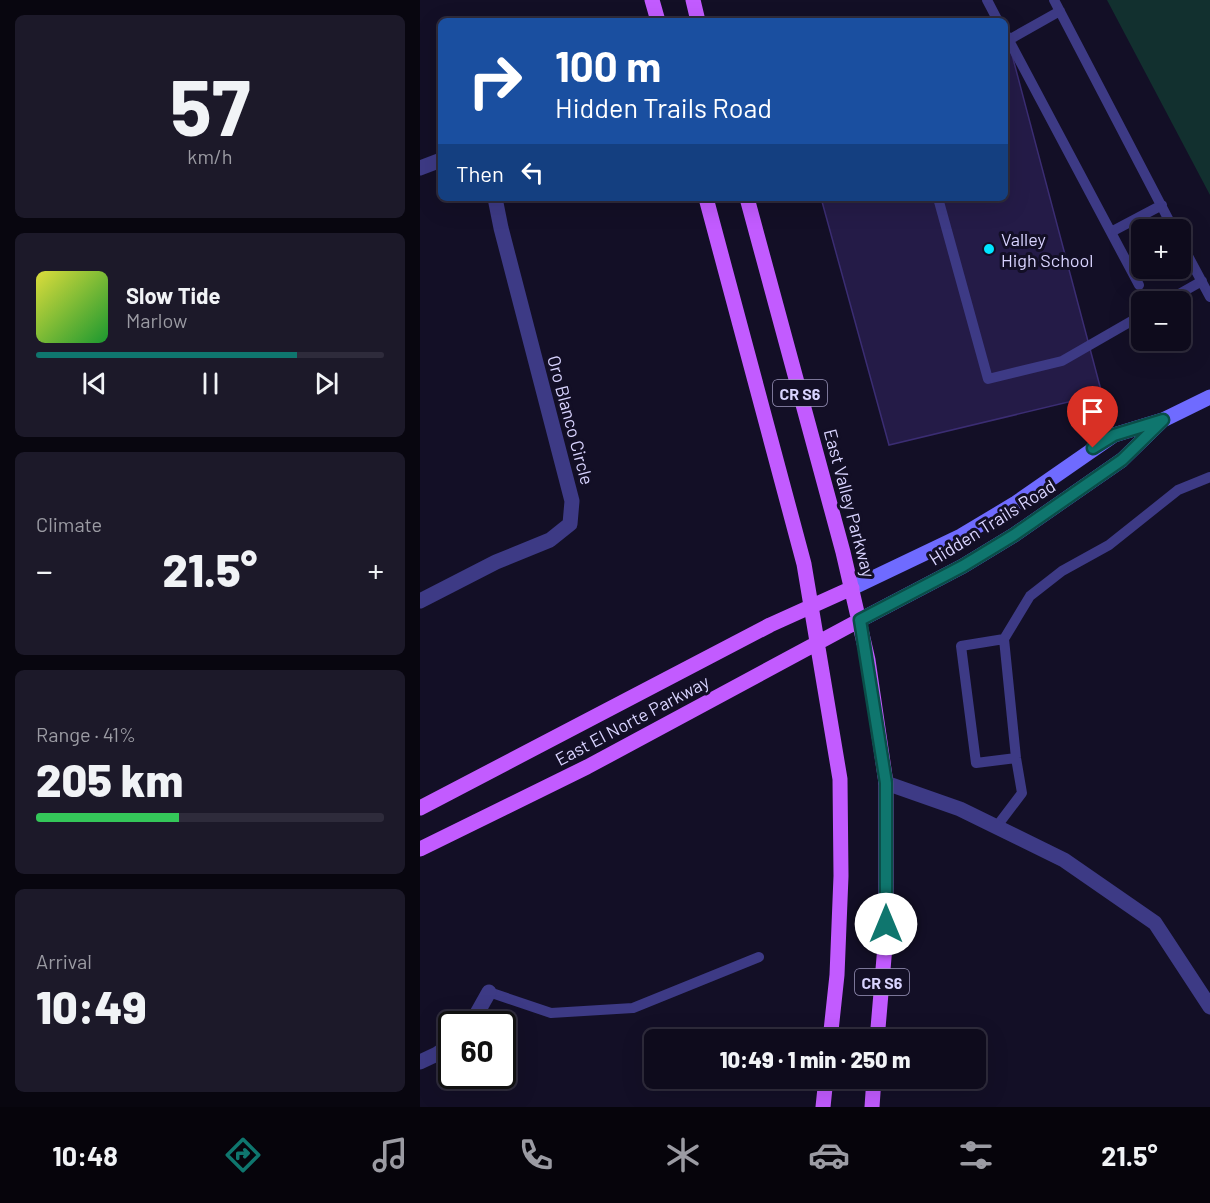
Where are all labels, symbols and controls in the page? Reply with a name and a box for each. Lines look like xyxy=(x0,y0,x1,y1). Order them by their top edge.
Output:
text: 100 m xyxy=(555,40,661,90)
icon: right xyxy=(456,42,534,120)
text: 57 xyxy=(170,58,250,152)
text: Hidden Trails Road xyxy=(555,91,772,123)
text: km/h xyxy=(187,144,233,168)
icon: left xyxy=(516,156,549,189)
text: Then xyxy=(456,160,504,186)
map controls xyxy=(1131,219,1191,351)
button: + xyxy=(1131,219,1191,279)
place label: Valley High School xyxy=(1001,228,1094,271)
marker: Valley High School xyxy=(982,242,996,256)
text: Slow Tide xyxy=(126,282,221,308)
button: − xyxy=(1131,291,1191,351)
text: Marlow xyxy=(126,308,187,332)
street label: Oro Blanco Circle xyxy=(543,353,599,487)
icon: previous xyxy=(78,367,111,400)
icon: pause xyxy=(194,367,227,400)
icon: next xyxy=(310,367,343,400)
road number: CR S6 xyxy=(773,380,827,406)
pin xyxy=(1067,386,1118,448)
icon: arrive xyxy=(1076,395,1109,428)
street label: East Valley Parkway xyxy=(820,426,880,580)
street label: Hidden Trails Road xyxy=(925,474,1059,570)
text: Climate xyxy=(36,512,102,536)
text: 21.5° xyxy=(163,542,257,596)
text: − xyxy=(36,550,53,590)
text: + xyxy=(368,550,384,590)
street label: East El Norte Parkway xyxy=(551,670,713,770)
text: Range · 41% xyxy=(36,722,136,746)
text: 205 km xyxy=(36,752,183,806)
position arrow xyxy=(854,892,918,956)
text: Arrival xyxy=(36,949,92,973)
road number: CR S6 xyxy=(855,969,909,995)
text: 10:49 xyxy=(36,979,147,1033)
speed limit sign: 60 xyxy=(438,1011,516,1089)
text: 10:49 · 1 min · 250 m xyxy=(720,1046,910,1072)
icon: directions xyxy=(222,1134,264,1176)
icon: music xyxy=(369,1134,411,1176)
icon: phone xyxy=(515,1134,557,1176)
icon: climate xyxy=(662,1134,704,1176)
icon: car xyxy=(808,1134,850,1176)
icon: filters xyxy=(955,1134,997,1176)
text: 10:48 xyxy=(52,1139,118,1171)
text: 21.5° xyxy=(1101,1139,1158,1171)

